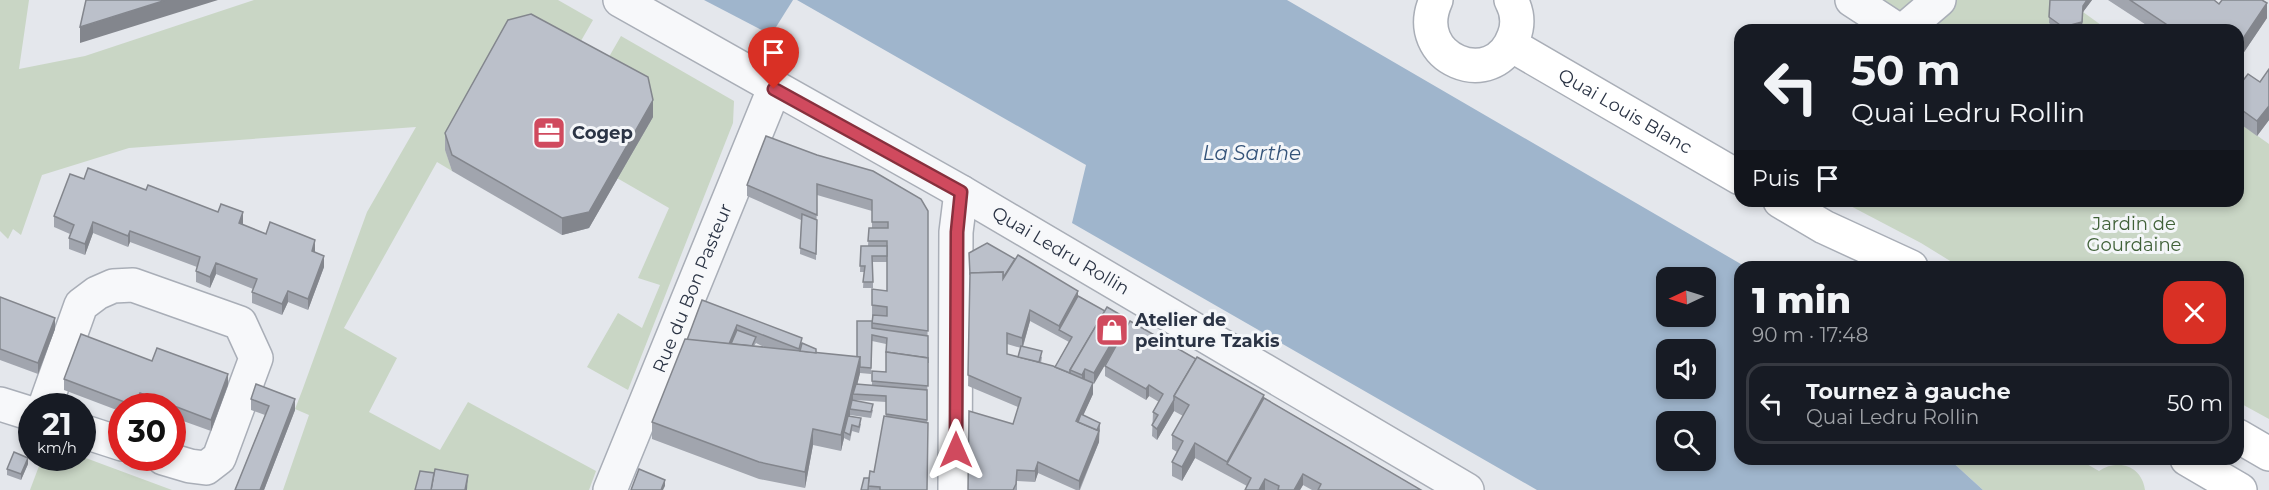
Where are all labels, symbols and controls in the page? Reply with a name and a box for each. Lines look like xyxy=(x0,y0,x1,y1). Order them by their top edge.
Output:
pin xyxy=(748,27,799,89)
icon: arrive xyxy=(757,36,790,69)
text: 50 m xyxy=(1851,44,1960,96)
icon: left xyxy=(1752,48,1830,126)
street label: Quai Louis Blanc xyxy=(1554,64,1696,159)
text: Quai Ledru Rollin xyxy=(1851,96,2085,129)
office icon: Cogep xyxy=(531,115,567,151)
place label: Cogep xyxy=(572,122,633,144)
water label: La Sarthe xyxy=(1203,141,1301,165)
icon: arrive xyxy=(1811,162,1844,195)
text: Puis xyxy=(1752,165,1799,192)
street label: Rue du Bon Pasteur xyxy=(648,200,737,376)
street label: Quai Ledru Rollin xyxy=(988,202,1133,300)
park label: Jardin de Gourdaine xyxy=(2087,213,2182,256)
north arrow xyxy=(1656,267,1716,327)
map controls xyxy=(1656,267,1716,471)
text: 1 min xyxy=(1752,278,1851,322)
button: close xyxy=(2163,281,2226,344)
place label: Atelier de peinture Tzakis xyxy=(1134,309,1280,352)
shop icon: Atelier de peinture Tzakis xyxy=(1094,312,1130,348)
text: 90 m · 17:48 xyxy=(1752,323,1868,347)
button: sound xyxy=(1656,339,1716,399)
text: Tournez à gauche xyxy=(1806,378,2011,405)
icon: left xyxy=(1755,387,1788,420)
text: 50 m xyxy=(2167,390,2223,417)
speed limit sign: 30 xyxy=(108,393,186,471)
text: Quai Ledru Rollin xyxy=(1806,405,1979,429)
text: 21 xyxy=(42,406,72,443)
button: search xyxy=(1656,411,1716,471)
position arrow xyxy=(924,418,988,482)
text: km/h xyxy=(37,438,77,457)

